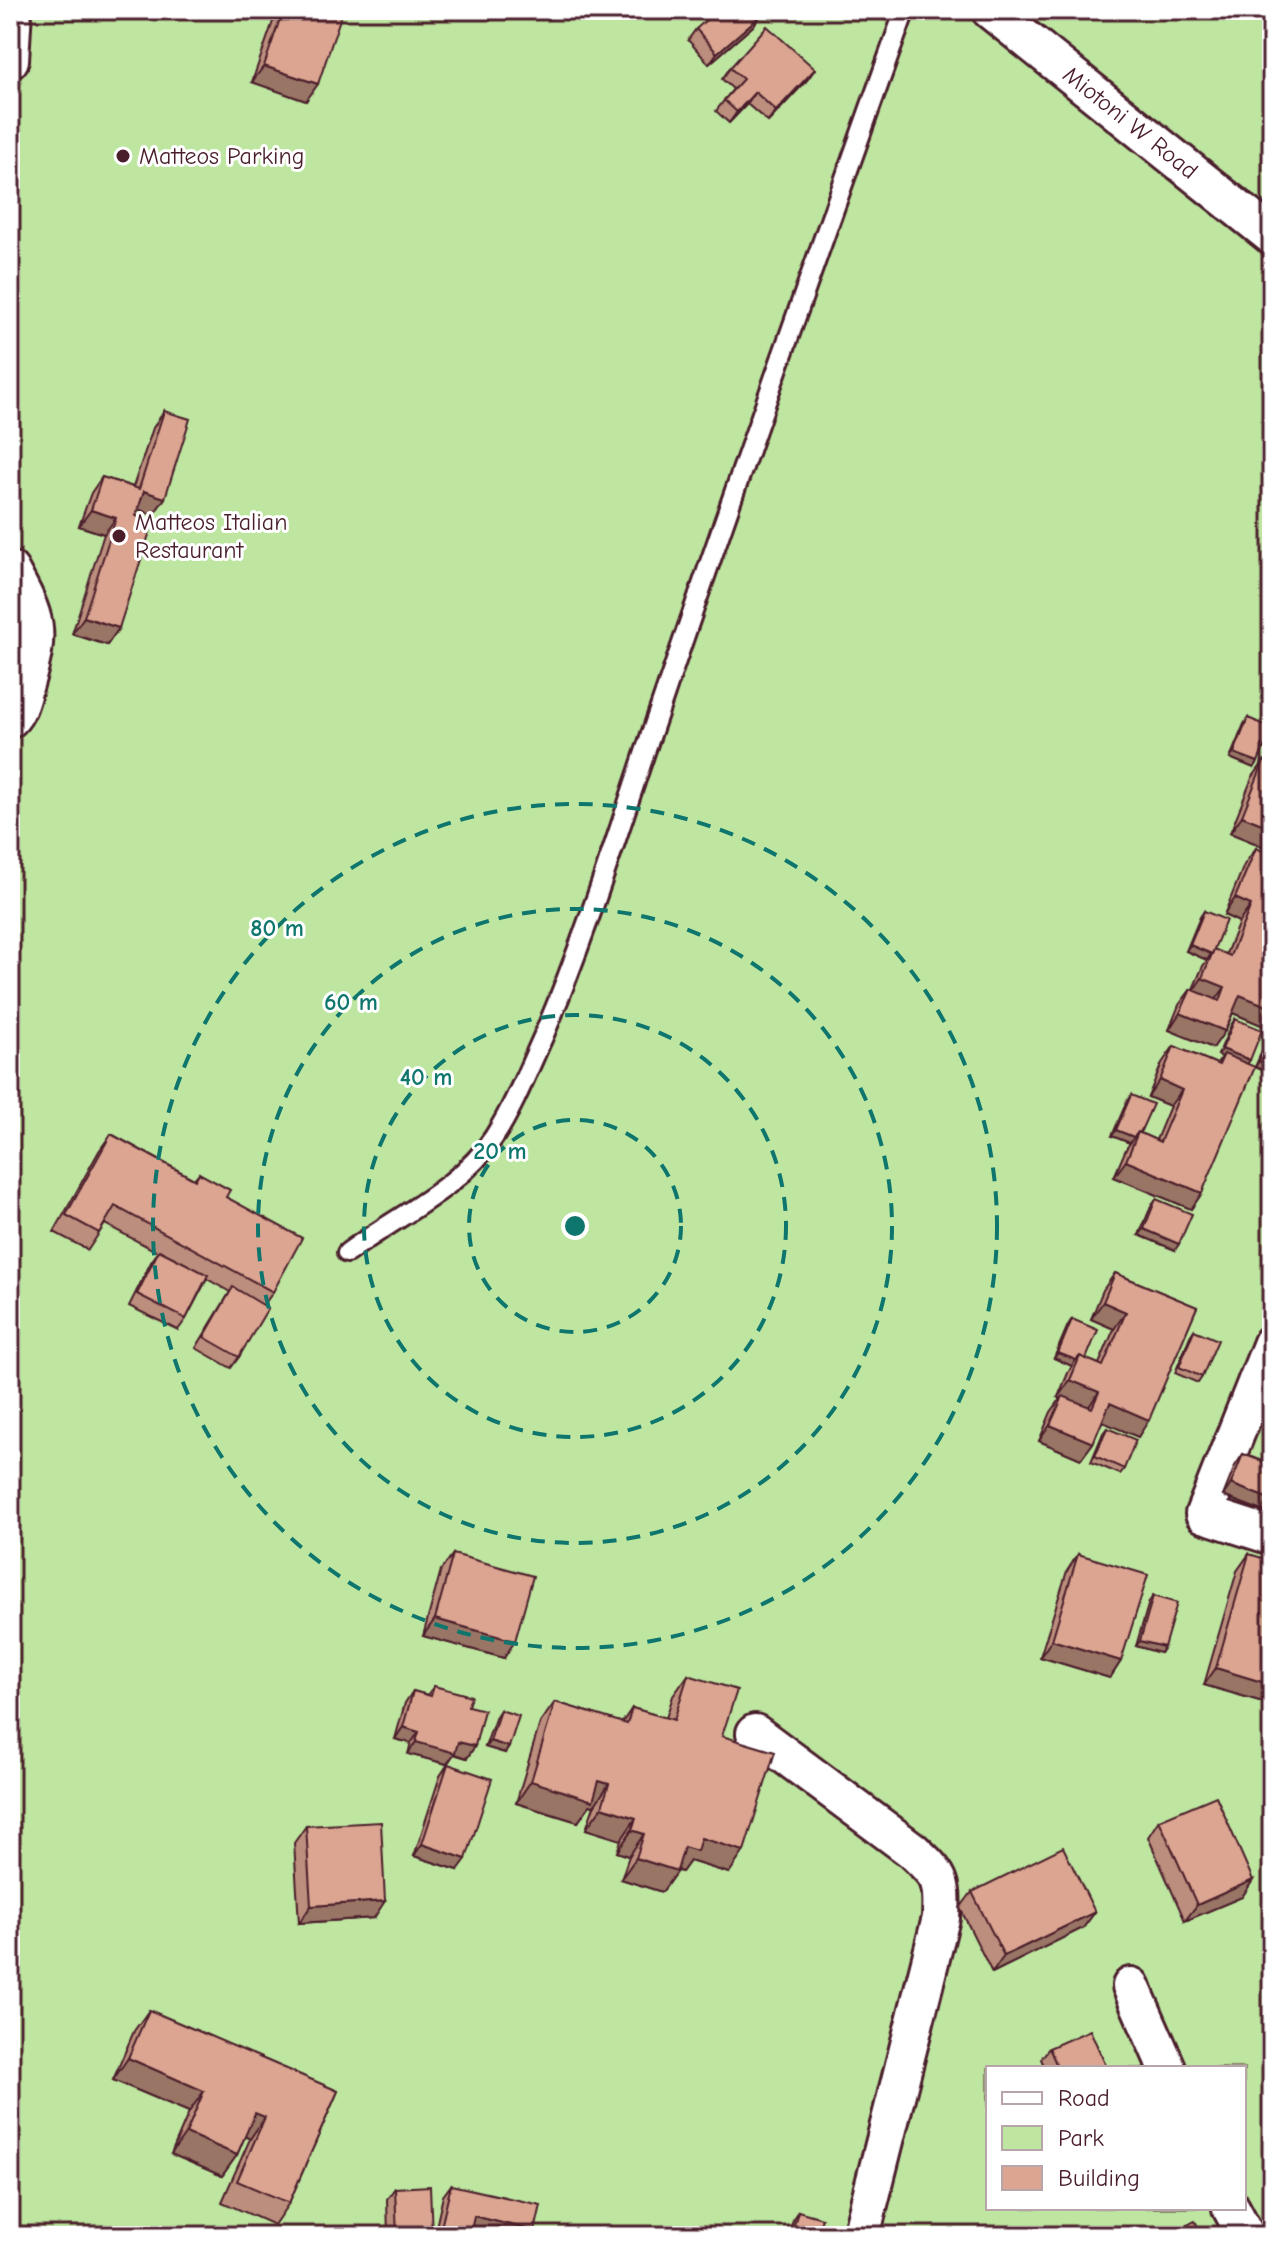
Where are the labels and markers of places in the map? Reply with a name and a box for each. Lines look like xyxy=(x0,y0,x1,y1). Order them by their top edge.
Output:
place label: Matteos Parking xyxy=(139,142,304,170)
marker: Matteos Parking xyxy=(114,147,132,165)
place label: Matteos Italian Restaurant xyxy=(135,508,287,564)
marker: Matteos Italian Restaurant xyxy=(110,527,128,545)
centre of rings xyxy=(561,1212,589,1240)

